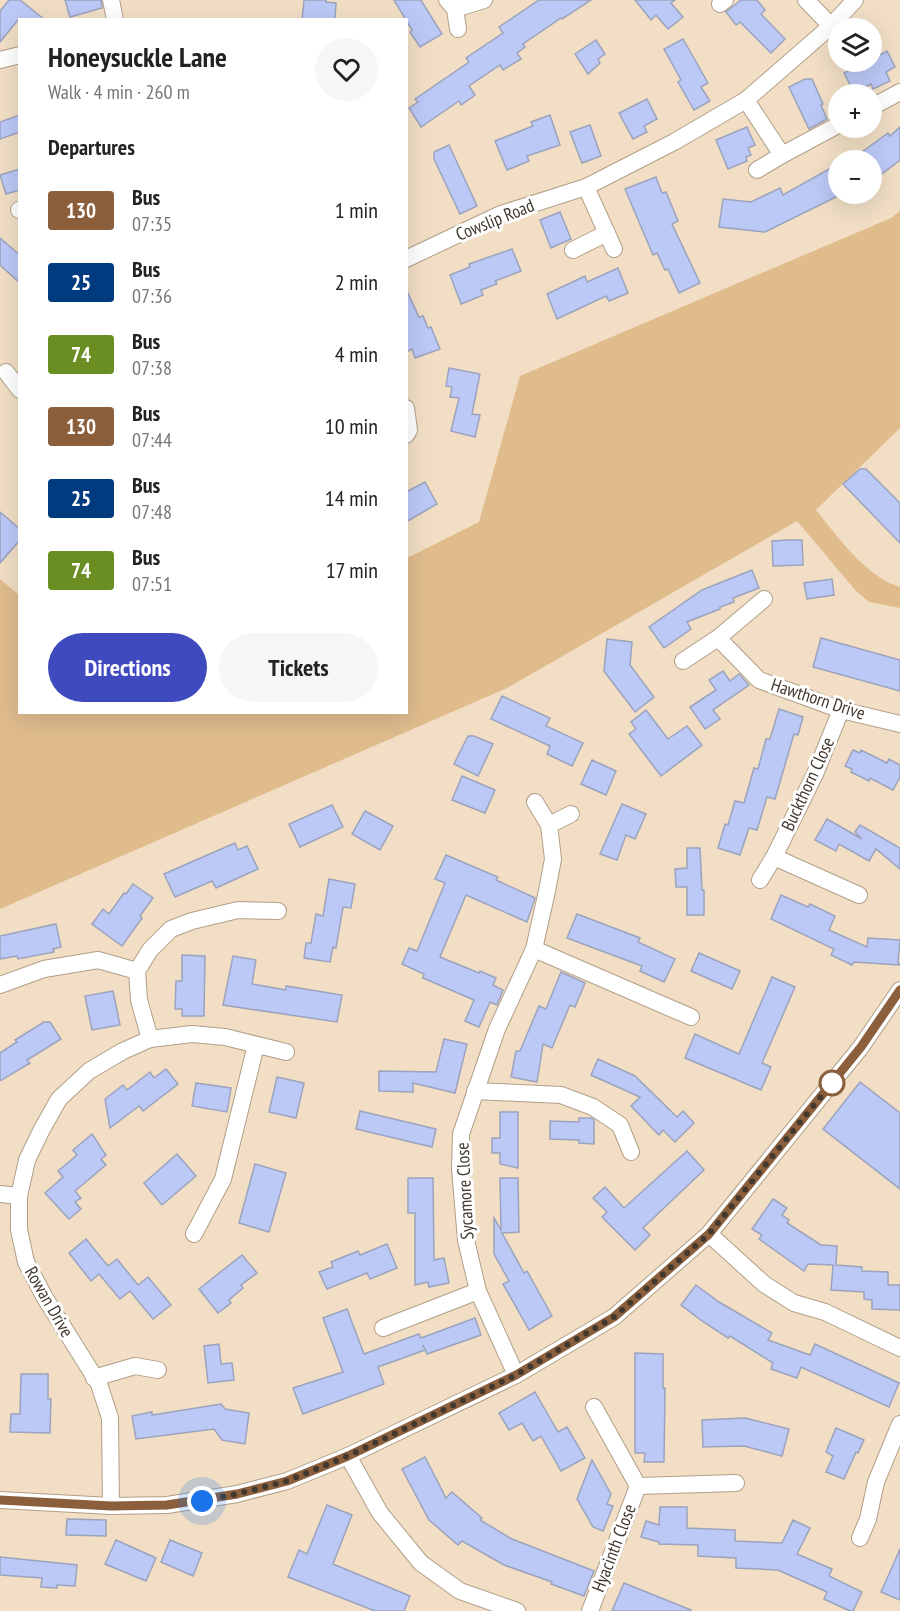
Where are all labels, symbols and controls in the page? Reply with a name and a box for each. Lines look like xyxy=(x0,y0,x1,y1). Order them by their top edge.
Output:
map controls xyxy=(828,18,882,204)
button: layers xyxy=(828,18,882,72)
text: Honeysuckle Lane xyxy=(48,38,227,75)
button: heart xyxy=(315,38,378,101)
text: Walk · 4 min · 260 m xyxy=(48,79,190,105)
button: + xyxy=(828,84,882,138)
text: Departures xyxy=(48,133,135,161)
button: − xyxy=(828,150,882,204)
text: Bus xyxy=(132,183,160,211)
street label: Cowslip Road xyxy=(452,193,537,246)
text: 1 min xyxy=(335,196,378,224)
text: 130 xyxy=(66,197,96,224)
text: 07:35 xyxy=(132,211,172,237)
text: Bus xyxy=(132,255,160,283)
text: 2 min xyxy=(335,268,378,296)
text: 25 xyxy=(71,269,91,296)
text: 07:36 xyxy=(132,283,172,309)
text: Bus xyxy=(132,327,160,355)
text: 4 min xyxy=(335,340,378,368)
text: 74 xyxy=(71,341,91,368)
text: 07:38 xyxy=(132,355,172,381)
text: Bus xyxy=(132,399,160,427)
text: 10 min xyxy=(325,412,378,440)
text: 130 xyxy=(66,413,96,440)
text: 07:44 xyxy=(132,427,172,453)
text: Bus xyxy=(132,471,160,499)
text: 14 min xyxy=(325,484,378,512)
text: 25 xyxy=(71,485,91,512)
text: 07:48 xyxy=(132,499,172,525)
text: Bus xyxy=(132,543,160,571)
text: 17 min xyxy=(326,556,378,584)
text: 74 xyxy=(71,557,91,584)
text: 07:51 xyxy=(132,571,172,597)
button: Directions xyxy=(48,633,207,702)
button: Tickets xyxy=(219,633,378,702)
street label: Hawthorn Drive xyxy=(768,673,868,725)
street label: Buckthorn Close xyxy=(776,733,839,834)
unlabelled marker xyxy=(819,1070,845,1096)
street label: Sycamore Close xyxy=(450,1142,479,1240)
street label: Rowan Drive xyxy=(20,1262,79,1341)
your location xyxy=(187,1486,217,1516)
street label: Hyacinth Close xyxy=(586,1501,641,1595)

